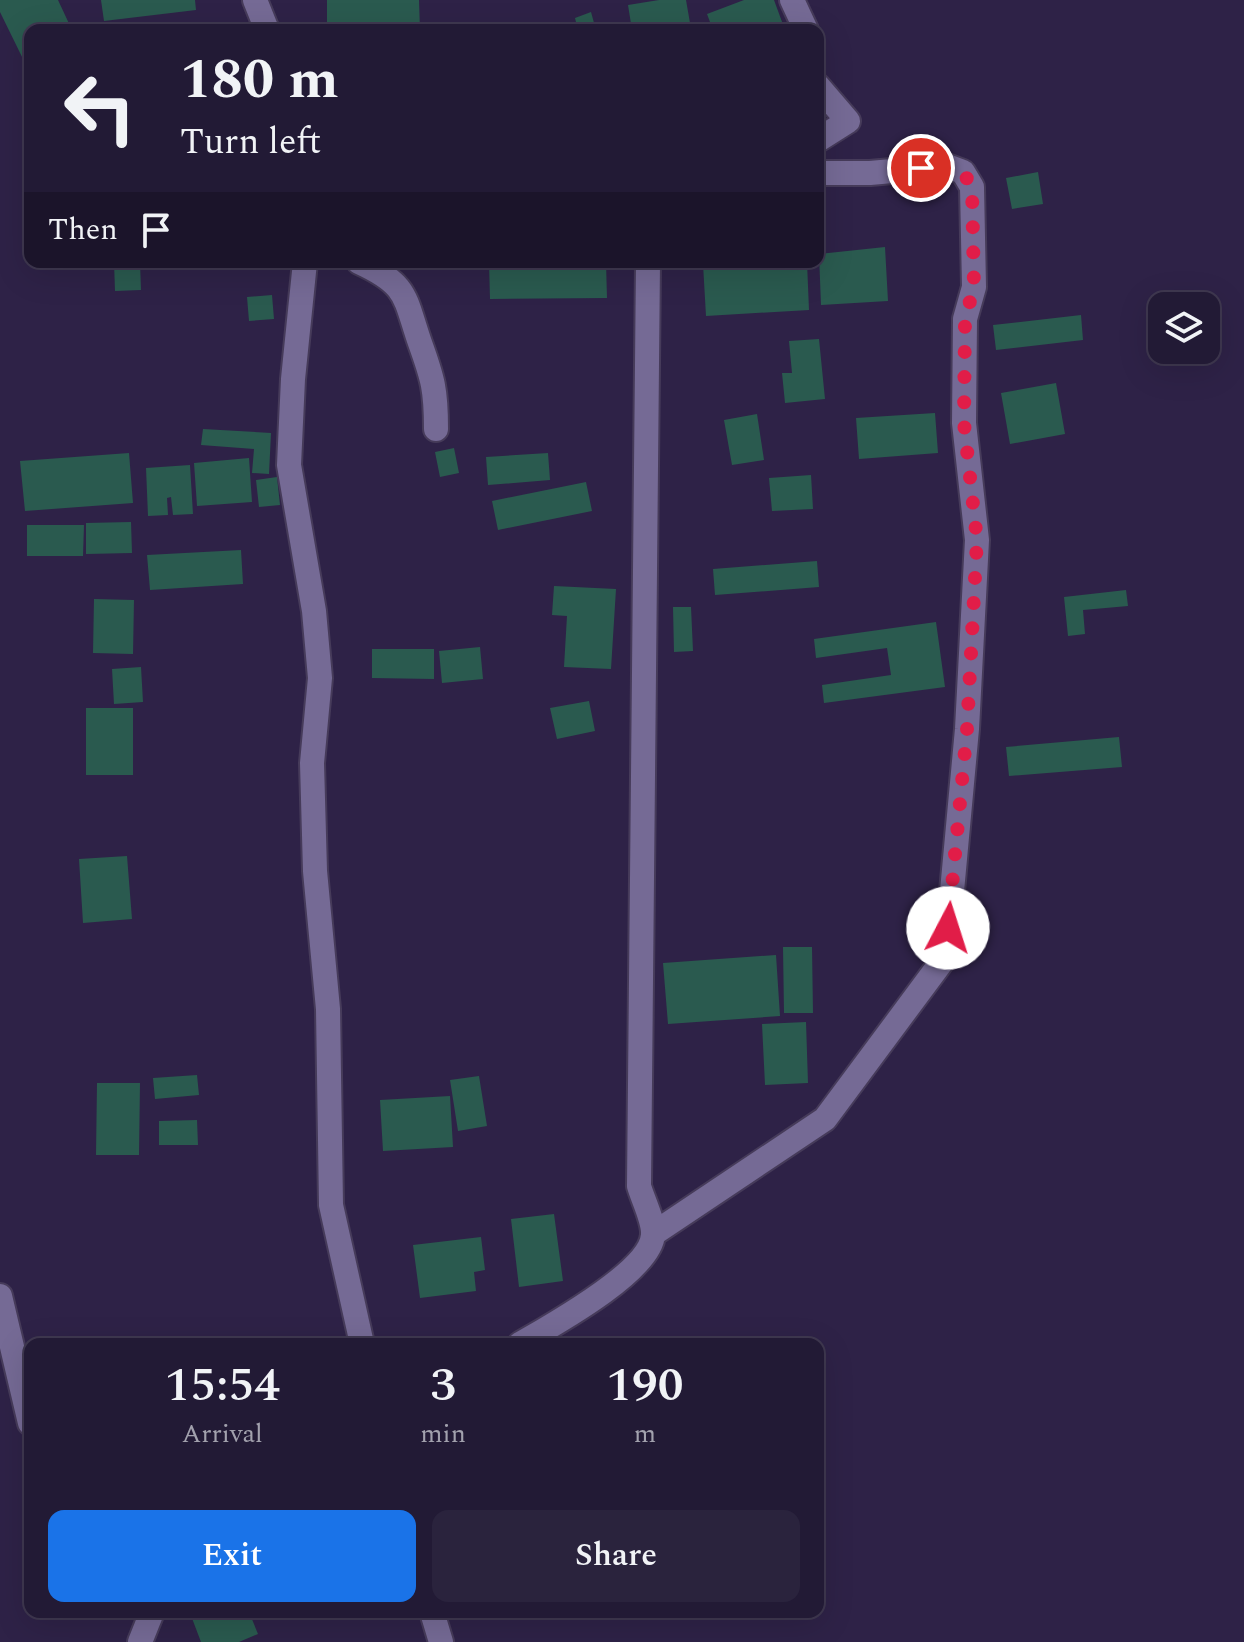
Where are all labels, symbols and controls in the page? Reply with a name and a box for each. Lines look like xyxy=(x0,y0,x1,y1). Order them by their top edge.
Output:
text: 180 m xyxy=(180,38,339,123)
icon: left xyxy=(48,56,152,160)
text: Turn left xyxy=(180,115,321,170)
pin xyxy=(887,134,955,202)
icon: arrive xyxy=(899,146,943,190)
text: Then xyxy=(48,207,118,253)
icon: arrive xyxy=(134,208,178,252)
map controls xyxy=(1148,292,1220,364)
button: layers xyxy=(1148,292,1220,364)
position arrow xyxy=(906,886,990,970)
text: 15:54 xyxy=(164,1349,280,1422)
text: 3 xyxy=(430,1349,456,1422)
text: 190 xyxy=(606,1349,684,1422)
text: Arrival xyxy=(182,1414,263,1454)
text: min xyxy=(420,1414,466,1454)
text: m xyxy=(634,1414,656,1454)
button: Exit xyxy=(48,1510,416,1602)
button: Share xyxy=(432,1510,800,1602)

